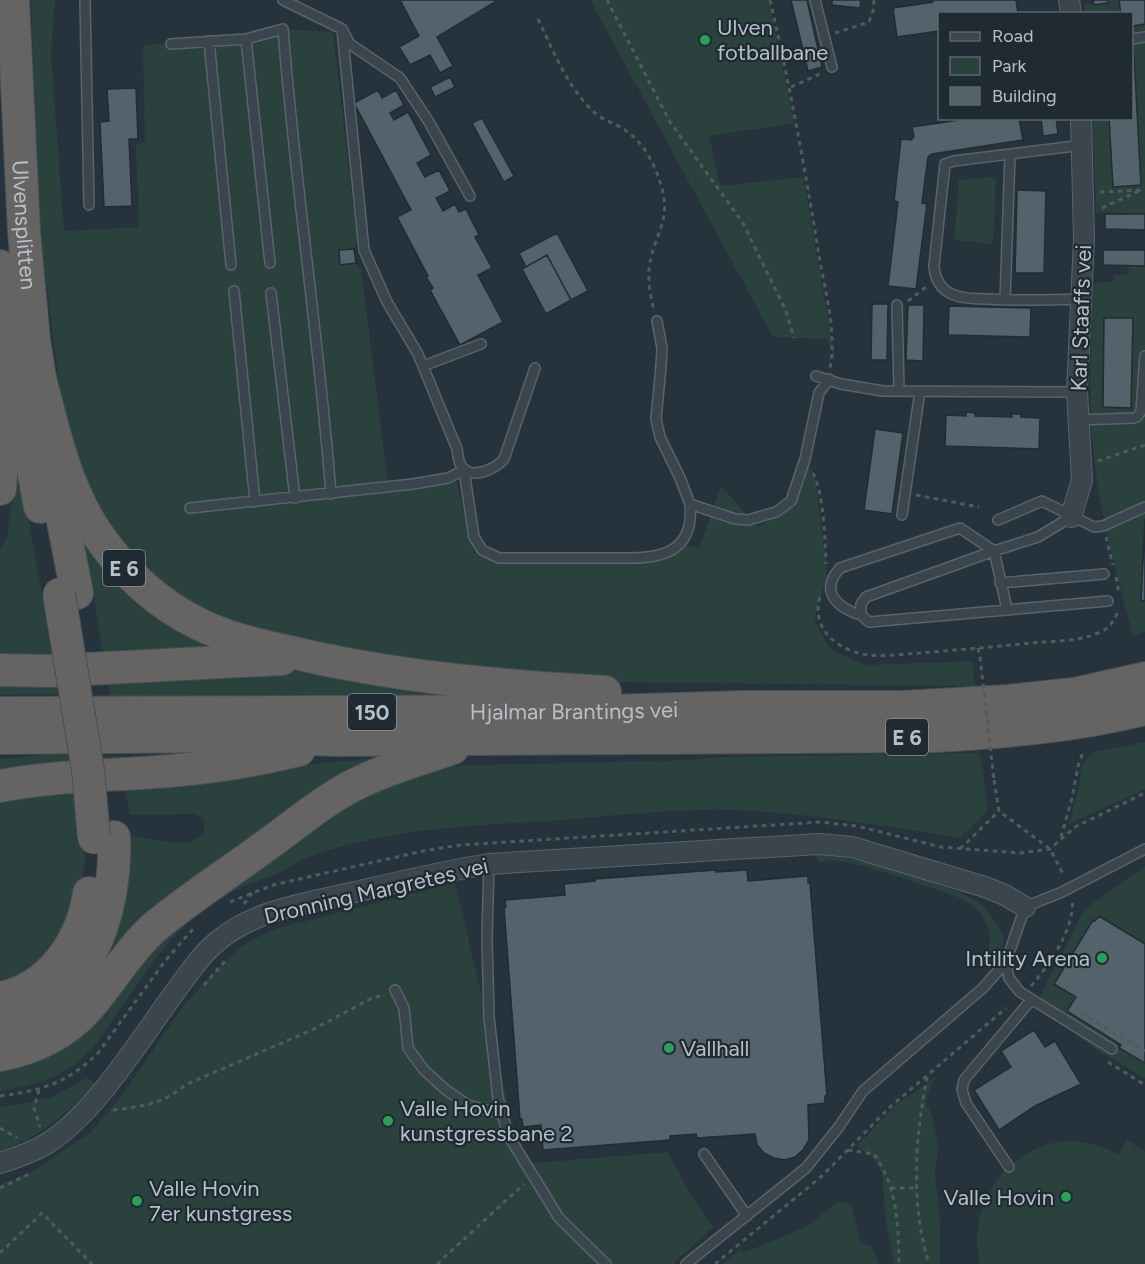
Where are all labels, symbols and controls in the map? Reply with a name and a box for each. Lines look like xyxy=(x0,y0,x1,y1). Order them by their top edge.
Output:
legend xyxy=(938,12,1133,120)
place label: Ulven fotballbane xyxy=(717,14,828,66)
text: Road xyxy=(992,25,1033,47)
marker: Ulven fotballbane xyxy=(698,33,712,47)
text: Park xyxy=(992,55,1027,77)
text: Building xyxy=(992,85,1057,107)
street label: Ulvensplitten xyxy=(7,159,43,291)
street label: Karl Staaffs vei xyxy=(1065,244,1097,392)
road number: E 6 xyxy=(103,550,145,586)
road number: 150 xyxy=(348,694,396,730)
street label: Hjalmar Brantings vei xyxy=(470,695,679,725)
road number: E 6 xyxy=(886,719,928,755)
street label: Dronning Margretes vei xyxy=(261,852,491,930)
place label: Intility Arena xyxy=(965,945,1090,972)
marker: Intility Arena xyxy=(1095,951,1109,965)
place label: Vallhall xyxy=(681,1035,749,1062)
marker: Vallhall xyxy=(662,1041,676,1055)
place label: Valle Hovin kunstgressbane 2 xyxy=(400,1095,573,1147)
marker: Valle Hovin kunstgressbane 2 xyxy=(381,1114,395,1128)
place label: Valle Hovin 7er kunstgress xyxy=(149,1175,292,1227)
place label: Valle Hovin xyxy=(943,1184,1054,1211)
marker: Valle Hovin xyxy=(1059,1190,1073,1204)
marker: Valle Hovin 7er kunstgress xyxy=(130,1194,144,1208)

